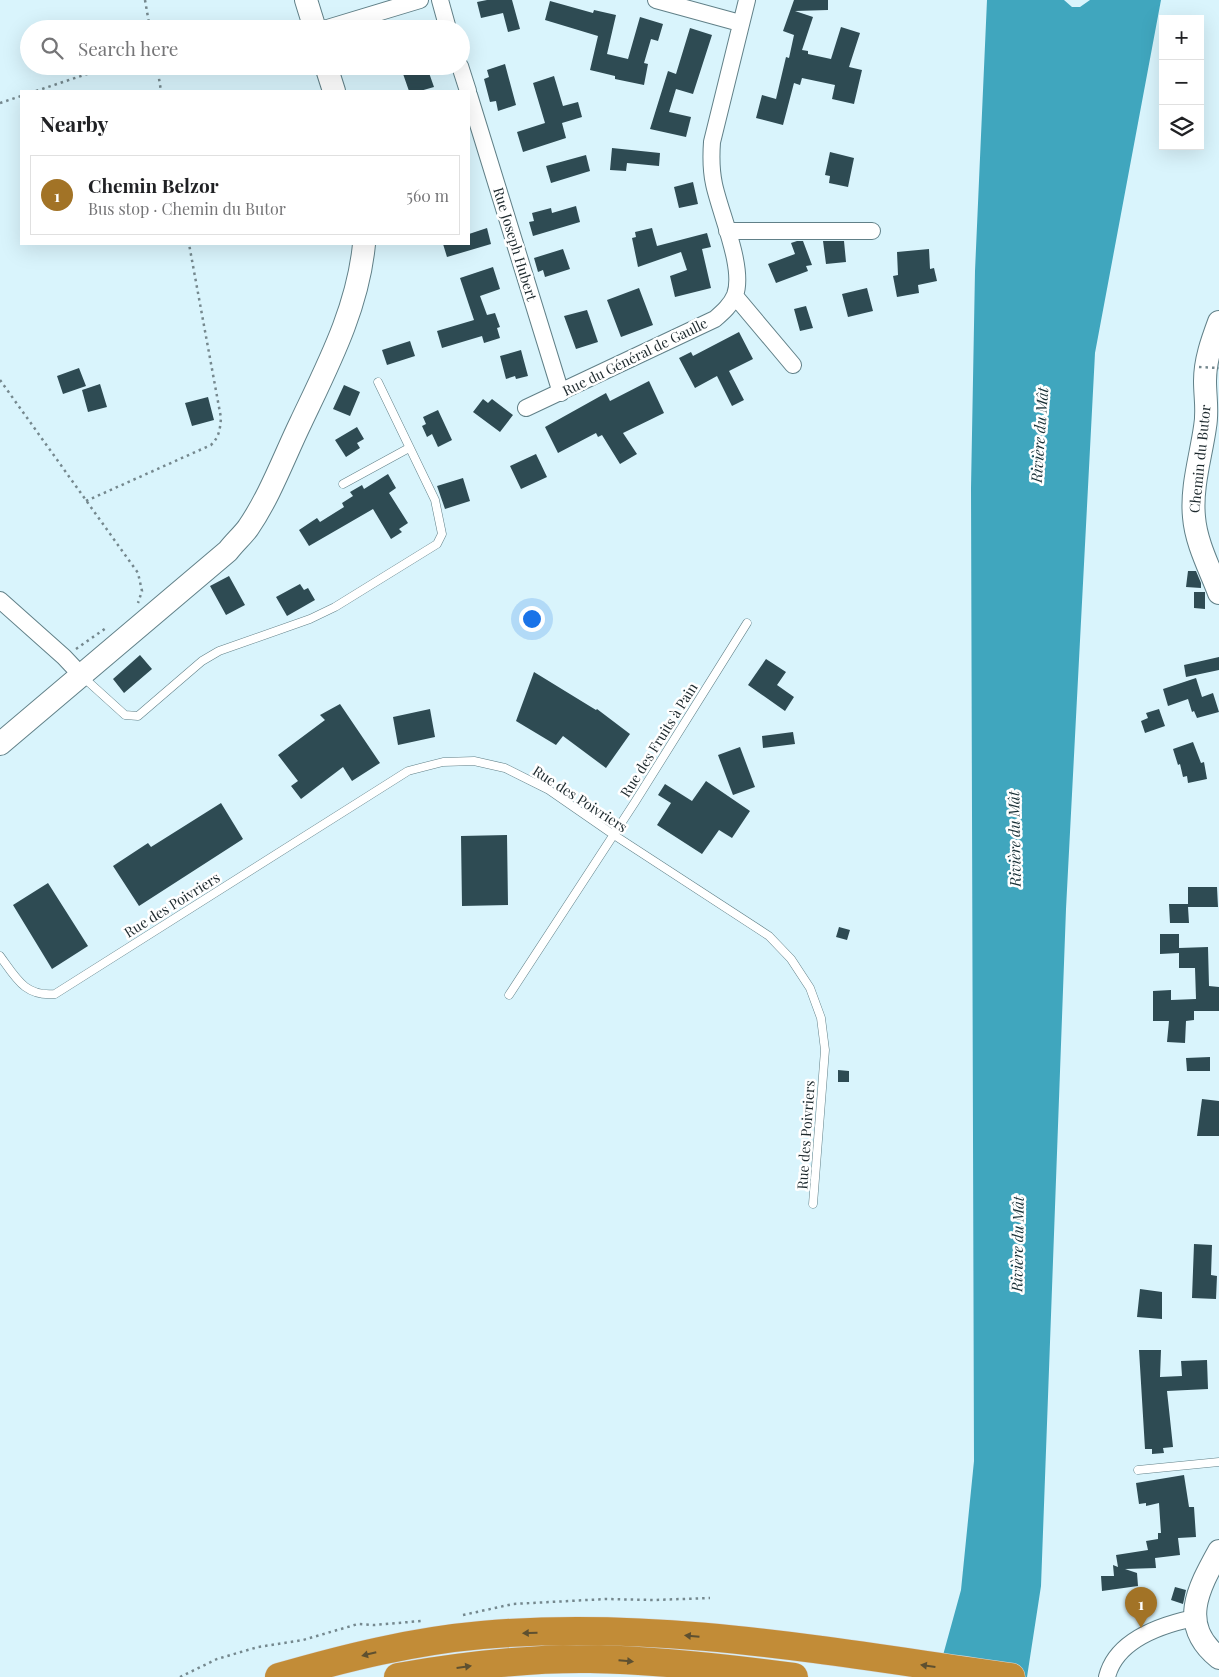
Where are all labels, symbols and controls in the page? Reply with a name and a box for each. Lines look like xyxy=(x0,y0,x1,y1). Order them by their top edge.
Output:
map controls xyxy=(1159,15,1204,150)
button: + xyxy=(1159,15,1204,60)
search box xyxy=(20,20,470,75)
icon: search xyxy=(38,34,66,62)
text: Search here xyxy=(78,35,178,61)
button: − xyxy=(1159,60,1204,105)
button: layers xyxy=(1159,105,1204,150)
text: Nearby xyxy=(40,109,109,137)
text: Chemin Belzor xyxy=(88,172,219,198)
text: 1 xyxy=(54,185,60,206)
text: 560 m xyxy=(406,185,449,206)
street label: Rue Joseph Hubert xyxy=(489,185,542,304)
text: Bus stop · Chemin du Butor xyxy=(88,198,286,219)
street label: Rue du Général de Gaulle xyxy=(559,313,710,400)
water label: Rivière du Mât xyxy=(1026,386,1052,484)
street label: Chemin du Butor xyxy=(1184,403,1215,514)
your location xyxy=(519,606,545,632)
street label: Rue des Fruits à Pain xyxy=(616,678,702,801)
street label: Rue des Poivriers xyxy=(529,761,631,836)
water label: Rivière du Mât xyxy=(1003,790,1025,888)
street label: Rue des Poivriers xyxy=(120,868,223,942)
street label: Rue des Poivriers xyxy=(792,1080,819,1190)
water label: Rivière du Mât xyxy=(1006,1195,1028,1293)
pin: 1 xyxy=(1125,1587,1157,1628)
one-way arrow xyxy=(522,1629,538,1637)
one-way arrow xyxy=(684,1632,700,1640)
one-way arrow xyxy=(362,1650,377,1658)
one-way arrow xyxy=(618,1657,634,1665)
one-way arrow xyxy=(920,1662,936,1670)
one-way arrow xyxy=(456,1663,472,1671)

